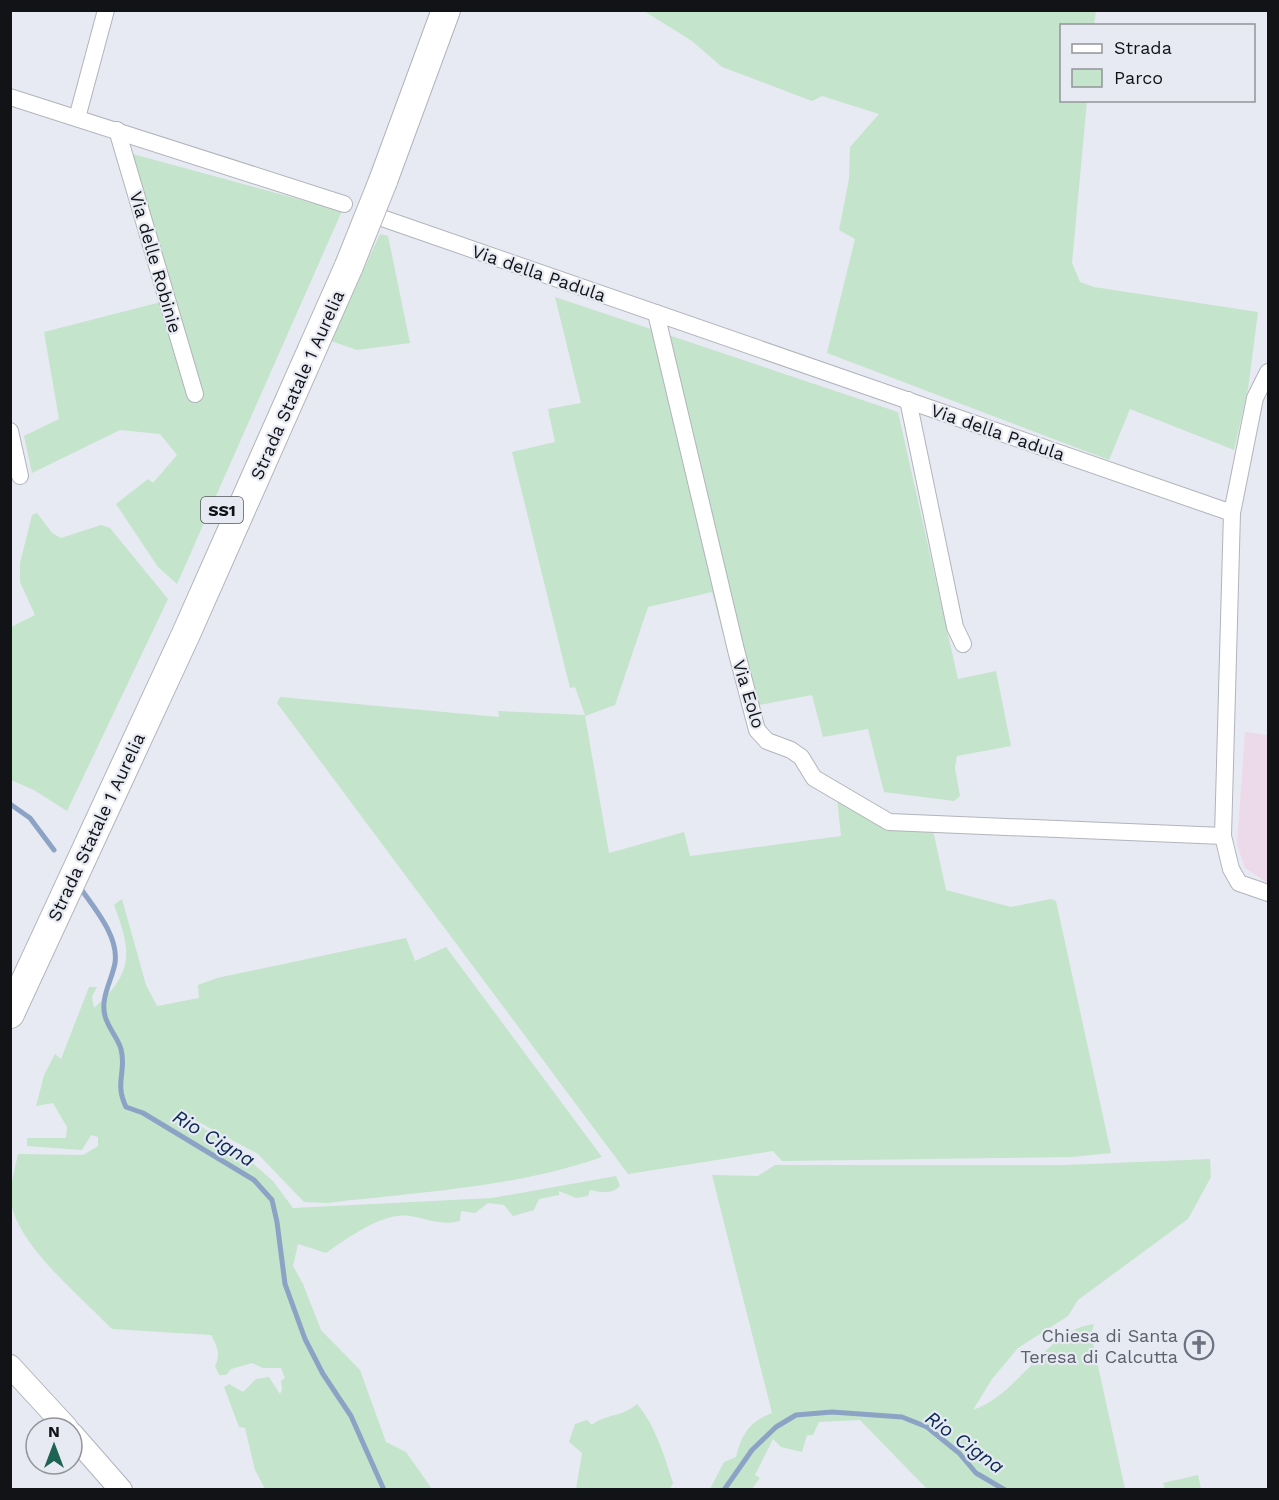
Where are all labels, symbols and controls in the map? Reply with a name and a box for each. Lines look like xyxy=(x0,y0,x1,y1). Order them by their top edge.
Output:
legend xyxy=(1060,24,1255,102)
text: Strada xyxy=(1114,37,1172,58)
text: Parco xyxy=(1114,67,1163,88)
street label: Via delle Robinie xyxy=(126,189,186,335)
street label: Via della Padula xyxy=(469,240,609,306)
street label: Strada Statale 1 Aurelia xyxy=(246,287,348,483)
street label: Via della Padula xyxy=(928,399,1068,465)
road number: SS1 xyxy=(201,497,243,523)
street label: Via Eolo xyxy=(729,657,769,731)
street label: Strada Statale 1 Aurelia xyxy=(43,730,149,924)
water label: Rio Cigna xyxy=(169,1104,259,1172)
place label: Chiesa di Santa Teresa di Calcutta xyxy=(1020,1325,1178,1367)
church icon: Chiesa di Santa Teresa di Calcutta xyxy=(1183,1329,1215,1361)
water label: Rio Cigna xyxy=(921,1405,1009,1479)
north arrow xyxy=(24,1416,84,1476)
text: N xyxy=(48,1422,60,1441)

